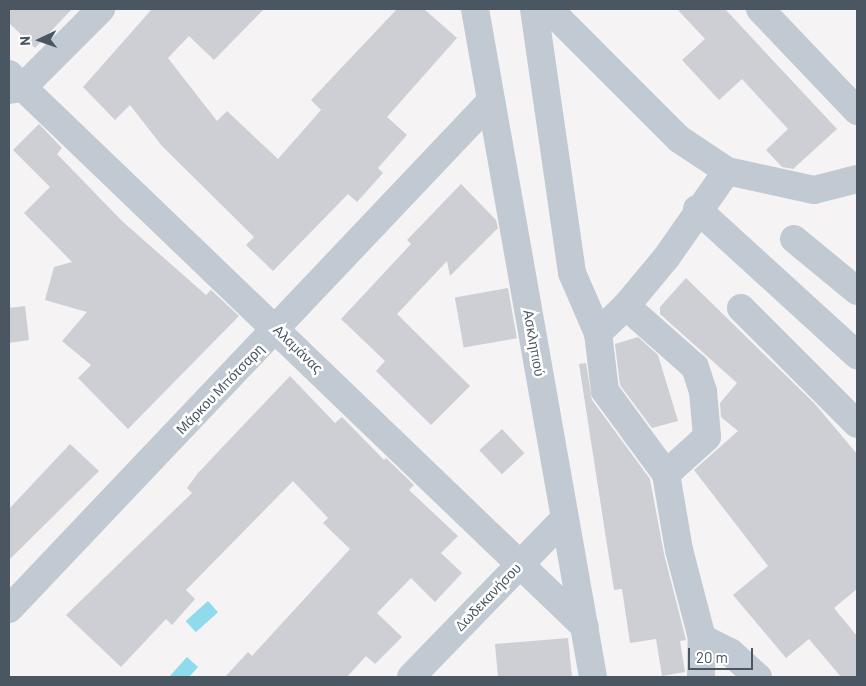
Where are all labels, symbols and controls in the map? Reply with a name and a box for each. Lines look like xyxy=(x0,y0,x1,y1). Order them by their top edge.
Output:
north arrow xyxy=(15,15,65,65)
text: N xyxy=(16,36,33,46)
street label: Ασκληπιού xyxy=(520,308,548,378)
street label: Αλαμάνας xyxy=(270,321,326,377)
street label: Μάρκου Μπότσαρη xyxy=(173,340,267,438)
street label: Δωδεκανήσου xyxy=(452,560,524,634)
scale bar xyxy=(691,638,756,670)
text: 20 m xyxy=(696,648,728,666)

